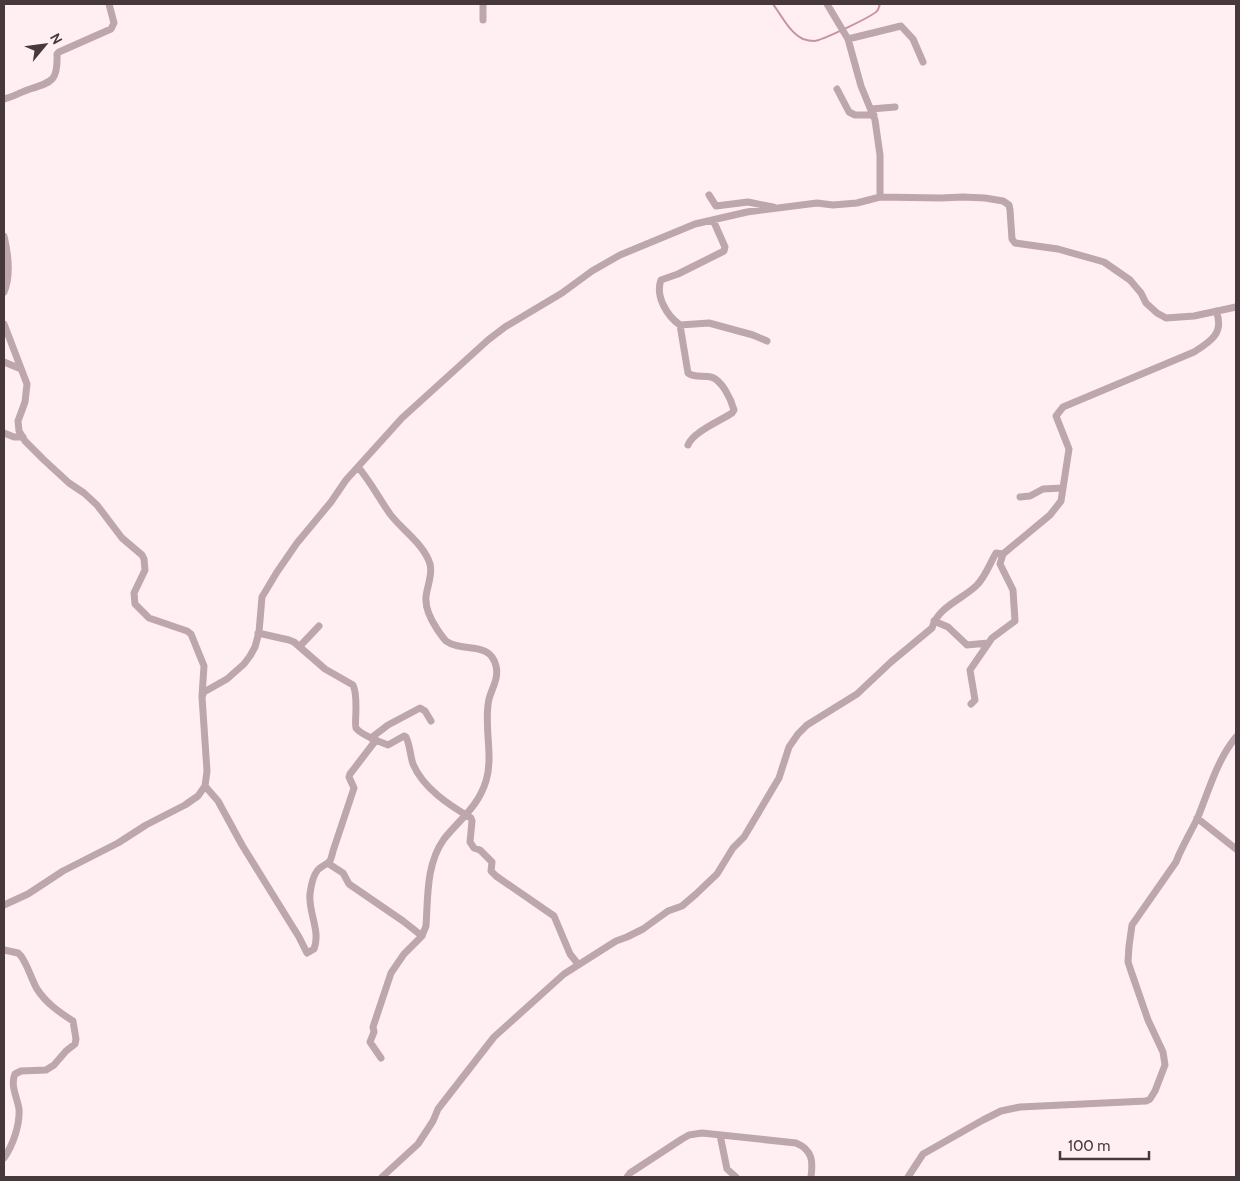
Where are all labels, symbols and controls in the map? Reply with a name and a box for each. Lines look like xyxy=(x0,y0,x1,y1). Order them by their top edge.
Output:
north arrow xyxy=(20,20,70,70)
text: N xyxy=(46,30,67,47)
scale bar xyxy=(1060,1128,1149,1160)
text: 100 m xyxy=(1068,1137,1110,1155)

